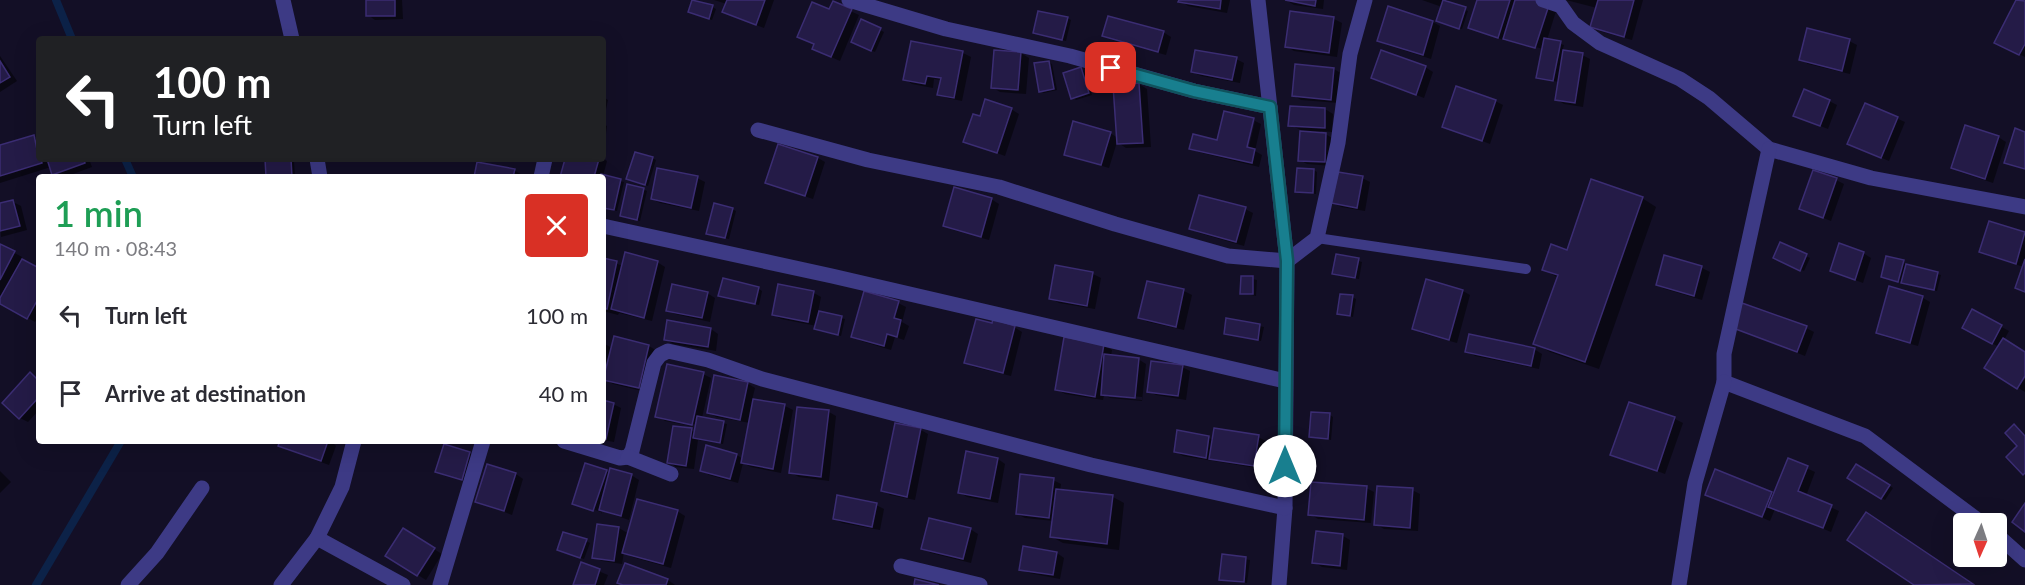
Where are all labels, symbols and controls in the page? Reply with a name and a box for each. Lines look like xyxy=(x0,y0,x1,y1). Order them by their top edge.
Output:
pin xyxy=(1085,42,1136,93)
icon: arrive xyxy=(1094,51,1127,84)
text: 100 m xyxy=(153,57,271,107)
icon: left xyxy=(54,60,132,138)
text: Turn left xyxy=(153,108,252,141)
text: 1 min xyxy=(54,191,143,235)
button: close xyxy=(525,194,588,257)
text: 140 m · 08:43 xyxy=(54,236,177,260)
icon: left xyxy=(54,299,87,332)
text: Turn left xyxy=(105,302,187,329)
text: 100 m xyxy=(526,302,588,329)
icon: arrive xyxy=(54,377,87,410)
text: Arrive at destination xyxy=(105,380,306,407)
text: 40 m xyxy=(539,380,588,407)
position arrow xyxy=(1253,434,1317,498)
north arrow xyxy=(1953,513,2007,567)
map controls xyxy=(1953,513,2007,567)

